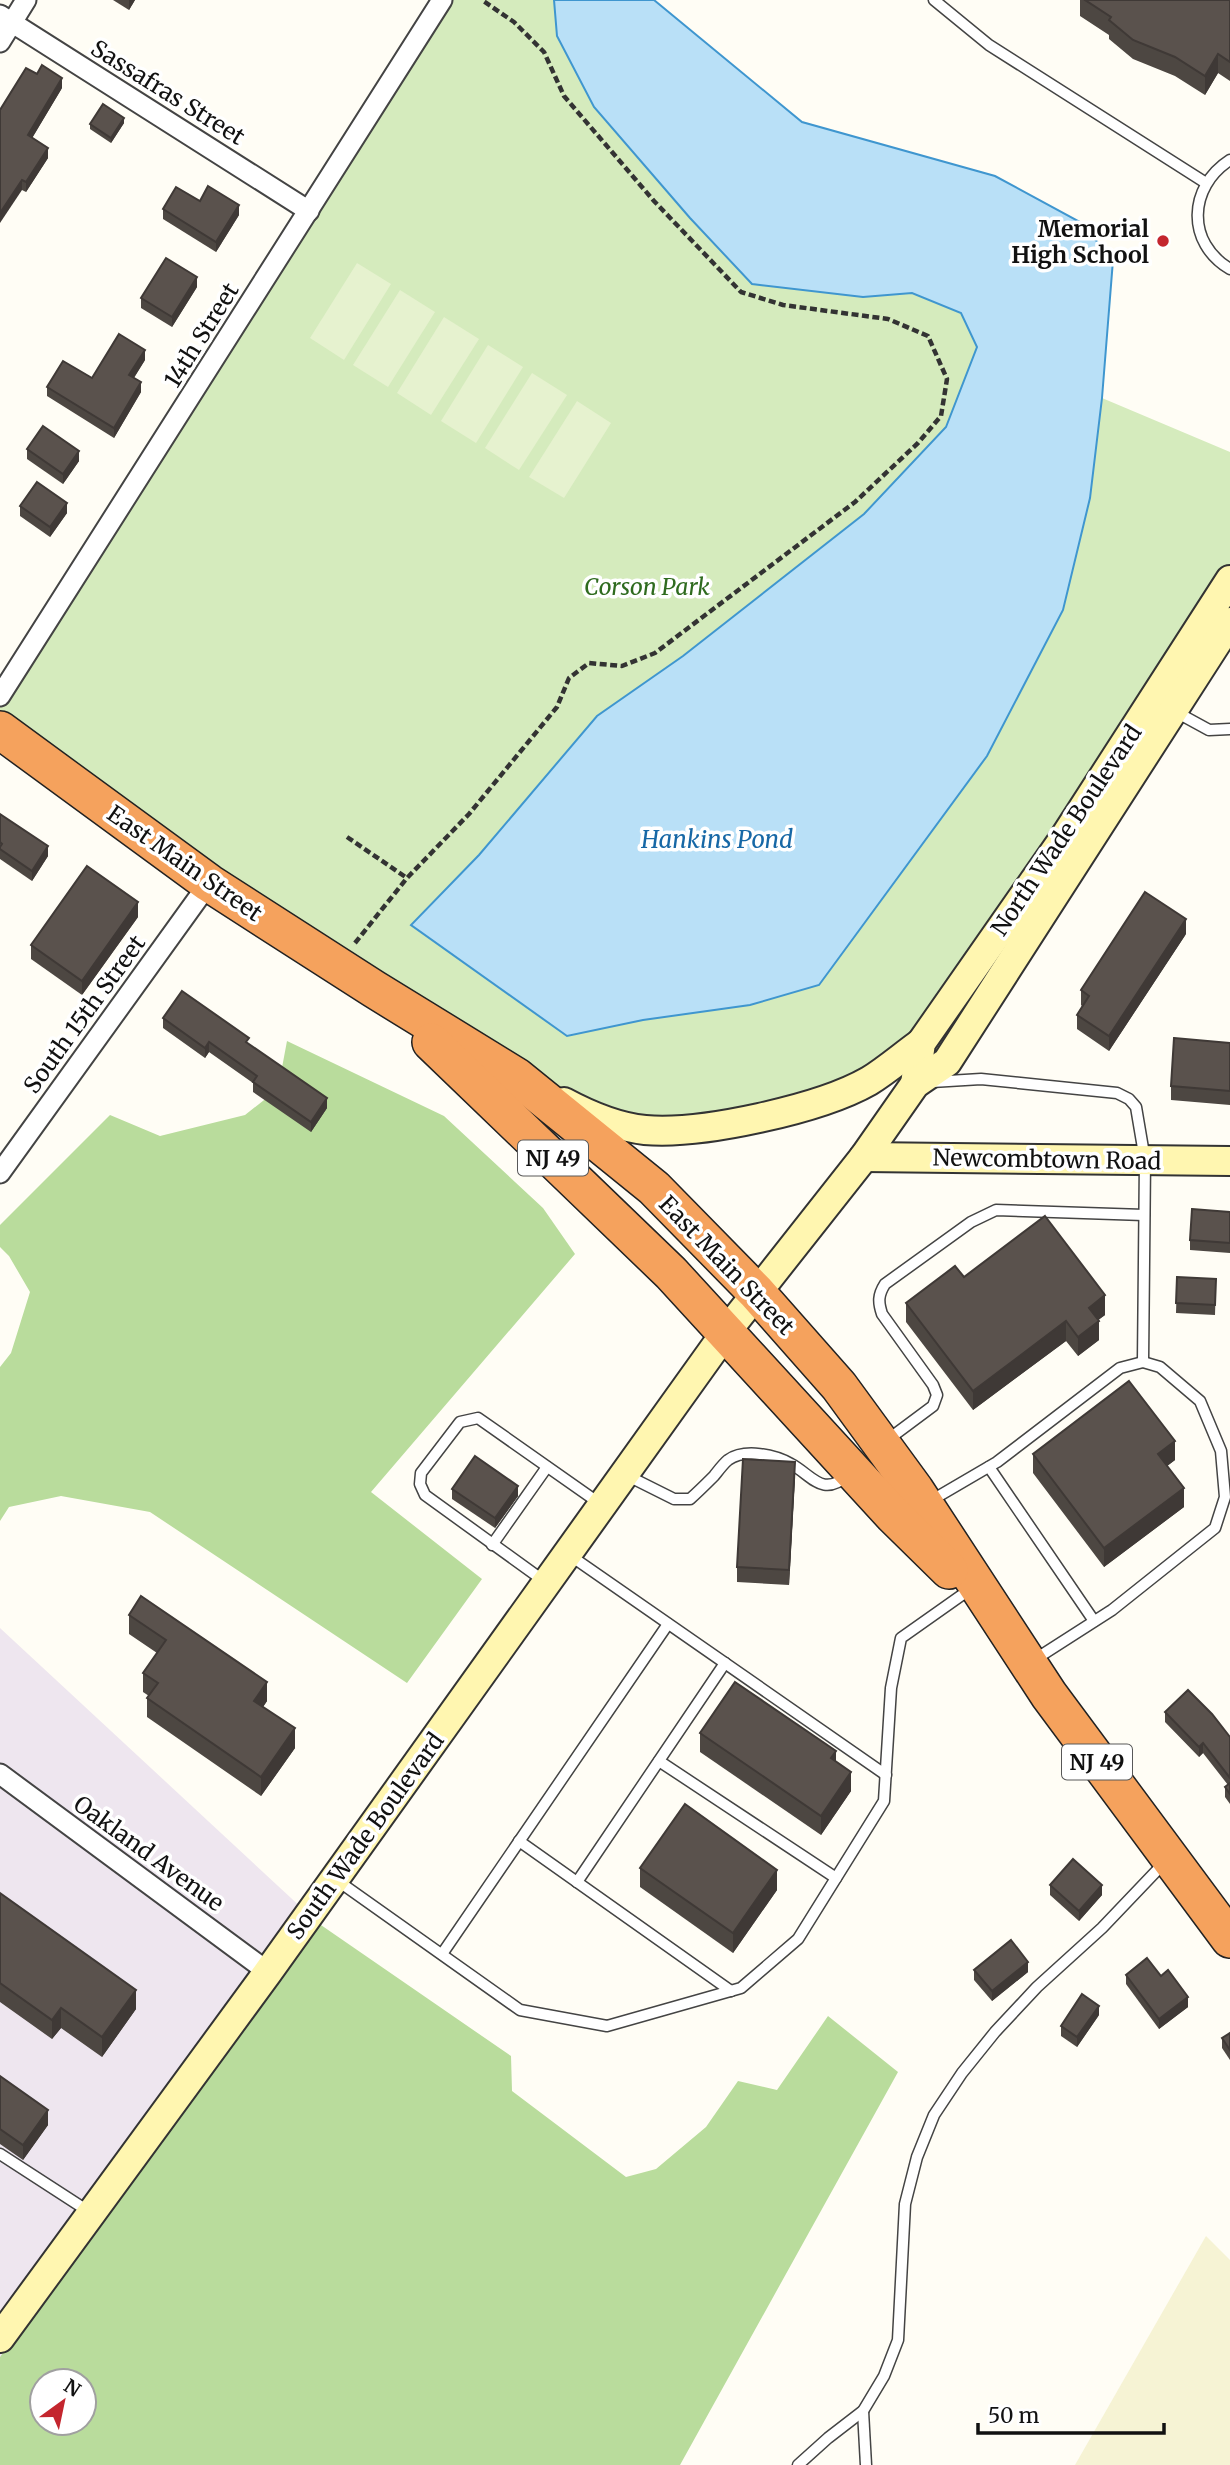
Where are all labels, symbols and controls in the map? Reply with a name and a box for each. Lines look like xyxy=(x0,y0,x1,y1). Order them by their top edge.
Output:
street label: Sassafras Street xyxy=(86,33,250,151)
place label: Memorial High School xyxy=(1011,214,1150,269)
marker: Memorial High School xyxy=(1155,233,1171,249)
street label: 14th Street xyxy=(157,277,245,393)
park label: Corson Park xyxy=(584,572,710,601)
street label: North Wade Boulevard xyxy=(984,719,1148,941)
street label: East Main Street xyxy=(102,799,268,927)
water label: Hankins Pond xyxy=(640,824,793,855)
street label: South 15th Street xyxy=(17,929,151,1099)
road number: NJ 49 xyxy=(518,1140,588,1176)
street label: Newcombtown Road xyxy=(932,1143,1162,1175)
street label: East Main Street xyxy=(653,1189,801,1341)
street label: South Wade Boulevard xyxy=(280,1727,450,1945)
road number: NJ 49 xyxy=(1062,1744,1132,1780)
street label: Oakland Avenue xyxy=(68,1789,230,1917)
north arrow xyxy=(28,2367,98,2437)
text: N xyxy=(59,2374,85,2402)
scale bar xyxy=(978,2392,1164,2436)
text: 50 m xyxy=(988,2402,1039,2429)

